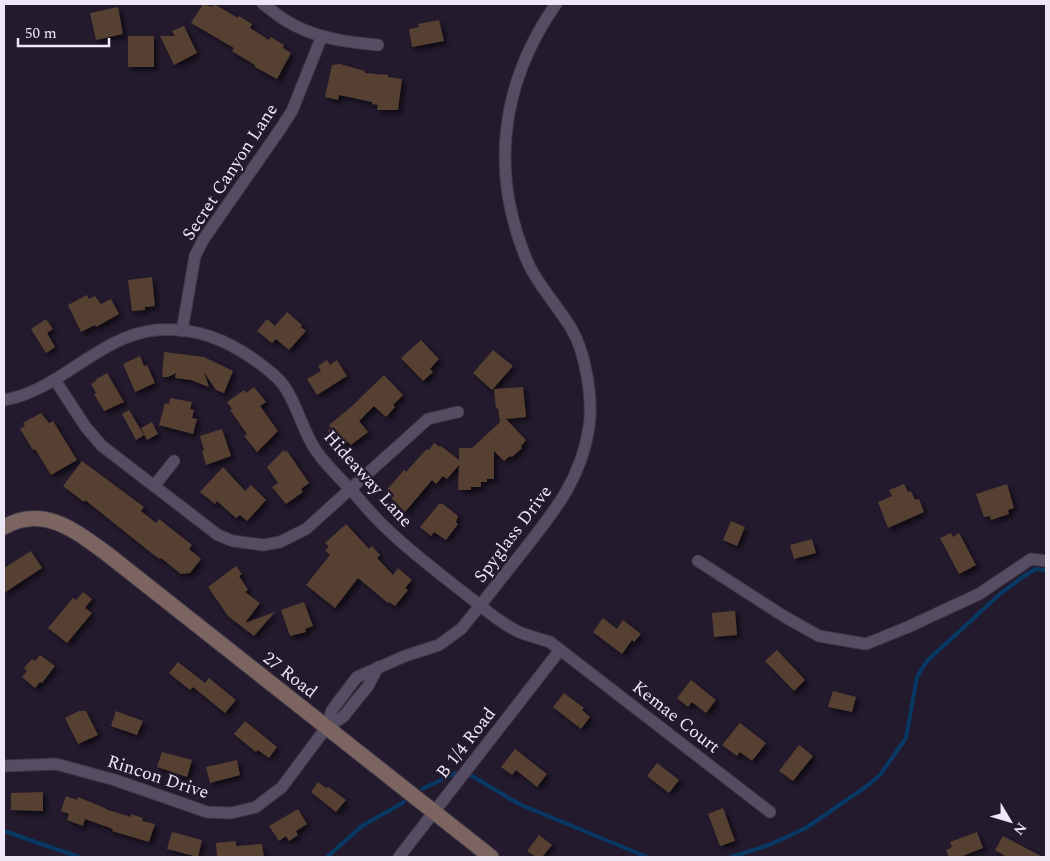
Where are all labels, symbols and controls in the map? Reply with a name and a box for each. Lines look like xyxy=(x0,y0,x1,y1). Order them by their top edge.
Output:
scale bar xyxy=(18,15,109,47)
text: 50 m xyxy=(25,22,57,45)
street label: Secret Canyon Lane xyxy=(175,98,285,246)
street label: Hideaway Lane xyxy=(317,424,419,534)
street label: Spyglass Drive xyxy=(467,480,559,588)
street label: 27 Road xyxy=(257,645,323,705)
street label: Kemae Court xyxy=(626,674,726,760)
street label: B 1/4 Road xyxy=(430,702,502,784)
street label: Rincon Drive xyxy=(104,748,212,806)
north arrow xyxy=(985,796,1035,846)
text: N xyxy=(1008,818,1032,840)

